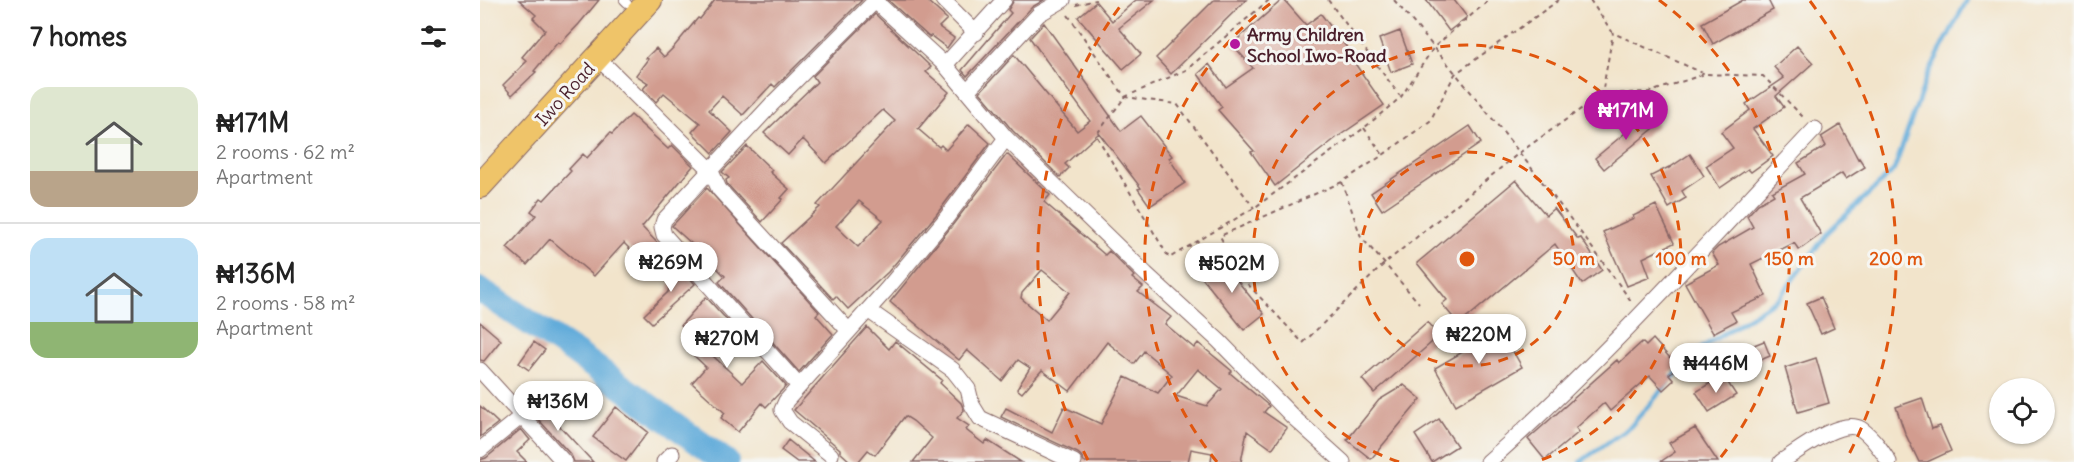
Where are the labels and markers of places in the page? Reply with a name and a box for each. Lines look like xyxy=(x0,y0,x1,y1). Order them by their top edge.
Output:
place label: Army Children School Iwo-Road xyxy=(1247,23,1387,67)
marker: Army Children School Iwo-Road xyxy=(1228,37,1242,51)
pin: ₦171M xyxy=(1584,90,1668,141)
pin: ₦269M xyxy=(629,242,713,293)
pin: ₦502M xyxy=(1190,243,1274,294)
centre of rings xyxy=(1457,249,1477,269)
pin: ₦220M xyxy=(1437,314,1521,365)
pin: ₦270M xyxy=(685,318,769,369)
pin: ₦446M xyxy=(1674,343,1758,394)
pin: ₦136M xyxy=(516,381,600,432)

